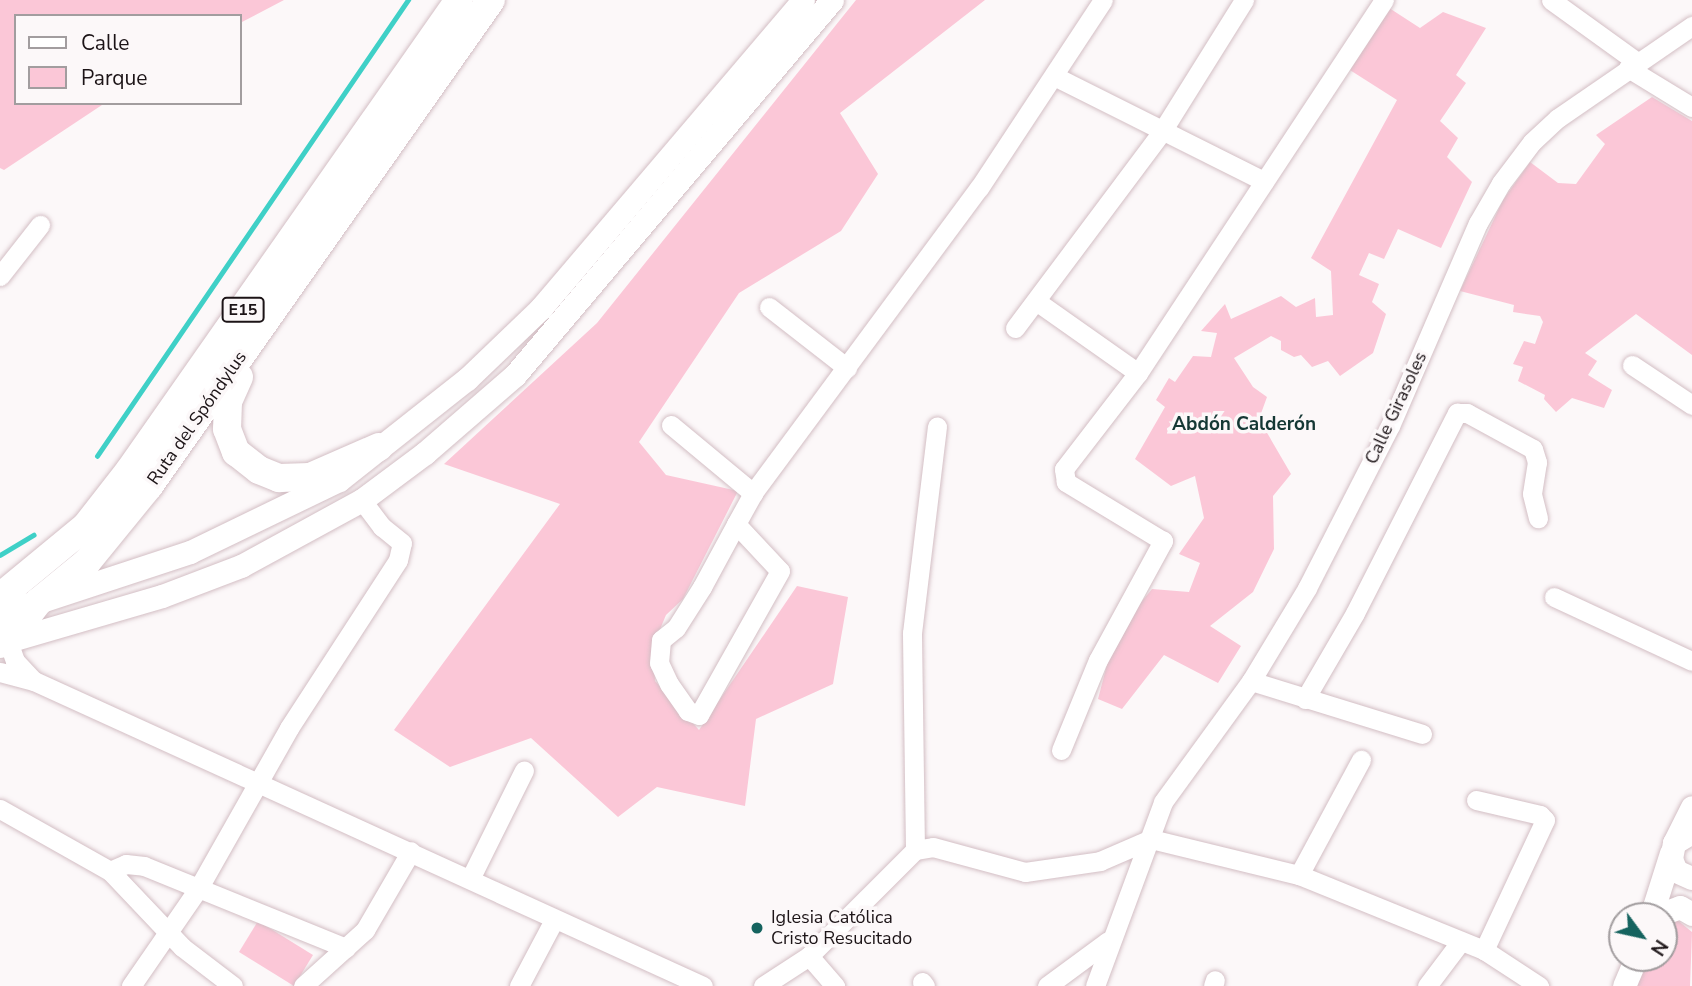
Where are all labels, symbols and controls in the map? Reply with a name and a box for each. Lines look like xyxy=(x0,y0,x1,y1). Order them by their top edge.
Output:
legend xyxy=(14,14,242,105)
text: Calle xyxy=(81,29,129,57)
text: Parque xyxy=(81,64,148,92)
road number: E15 xyxy=(220,298,266,322)
street label: Ruta del Spóndylus xyxy=(143,347,251,489)
street label: Calle Girasoles xyxy=(1361,348,1431,468)
district label: Abdón Calderón xyxy=(1172,414,1316,436)
north arrow xyxy=(1608,902,1678,972)
place label: Iglesia Católica Cristo Resucitado xyxy=(771,907,912,950)
marker: Iglesia Católica Cristo Resucitado xyxy=(749,920,765,936)
text: N xyxy=(1644,934,1674,960)

